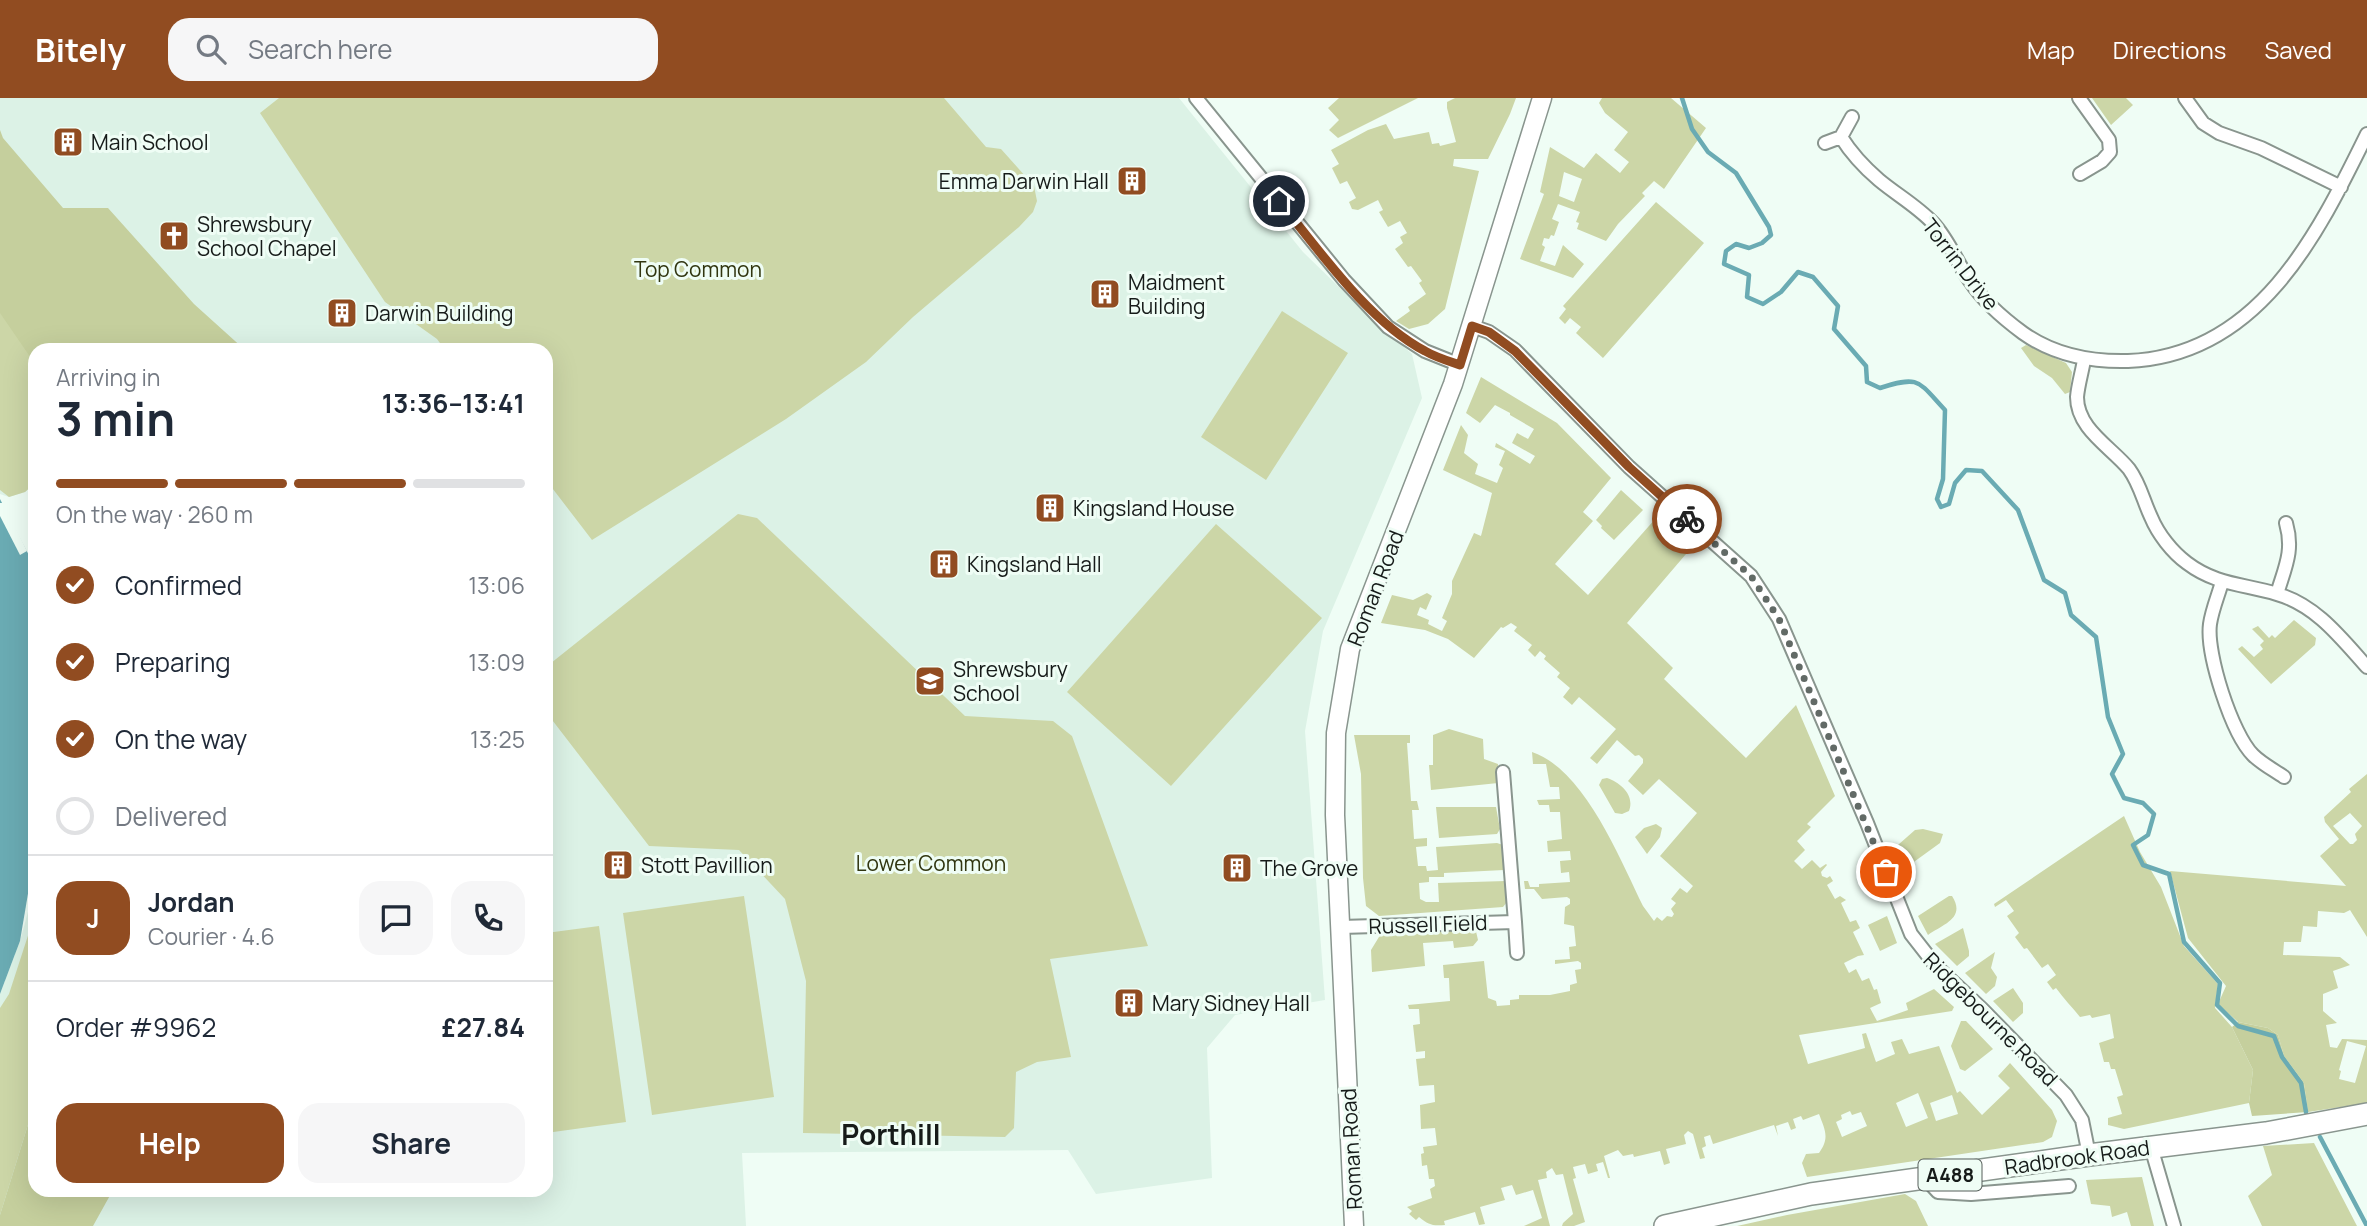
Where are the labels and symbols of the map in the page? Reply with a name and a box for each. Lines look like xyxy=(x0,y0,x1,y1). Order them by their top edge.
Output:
building icon: Main School xyxy=(51,125,85,159)
place label: Main School xyxy=(91,128,209,156)
building icon: Emma Darwin Hall xyxy=(1115,164,1149,198)
place label: Emma Darwin Hall xyxy=(939,167,1109,195)
pin xyxy=(1249,171,1309,231)
place label: Shrewsbury School Chapel xyxy=(197,210,337,262)
street label: Torrin Drive xyxy=(1916,212,2006,316)
church icon: Shrewsbury School Chapel xyxy=(157,219,191,253)
park label: Top Common xyxy=(634,255,762,283)
place label: Maidment Building xyxy=(1128,268,1225,320)
building icon: Maidment Building xyxy=(1088,277,1122,311)
building icon: Darwin Building xyxy=(325,296,359,330)
place label: Darwin Building xyxy=(365,299,513,327)
courier xyxy=(1652,484,1722,554)
building icon: Kingsland House xyxy=(1033,491,1067,525)
place label: Kingsland House xyxy=(1073,494,1234,522)
street label: Roman Road xyxy=(1340,526,1410,650)
building icon: Kingsland Hall xyxy=(927,547,961,581)
place label: Kingsland Hall xyxy=(967,550,1102,578)
place label: Shrewsbury School xyxy=(953,655,1068,707)
school or university icon: Shrewsbury School xyxy=(913,664,947,698)
pin xyxy=(1856,842,1916,902)
building icon: Stott Pavillion xyxy=(601,848,635,882)
park label: Lower Common xyxy=(856,849,1006,877)
place label: Stott Pavillion xyxy=(641,851,773,879)
building icon: The Grove xyxy=(1220,851,1254,885)
place label: The Grove xyxy=(1260,854,1358,882)
street label: Russell Field xyxy=(1368,908,1488,940)
street label: Ridgebourne Road xyxy=(1918,946,2064,1092)
building icon: Mary Sidney Hall xyxy=(1112,986,1146,1020)
place label: Mary Sidney Hall xyxy=(1152,989,1310,1017)
street label: Roman Road xyxy=(1334,1088,1368,1210)
district label: Porthill xyxy=(841,1115,941,1153)
street label: Radbrook Road xyxy=(2003,1133,2151,1181)
road number: A488 xyxy=(1918,1160,1982,1190)

